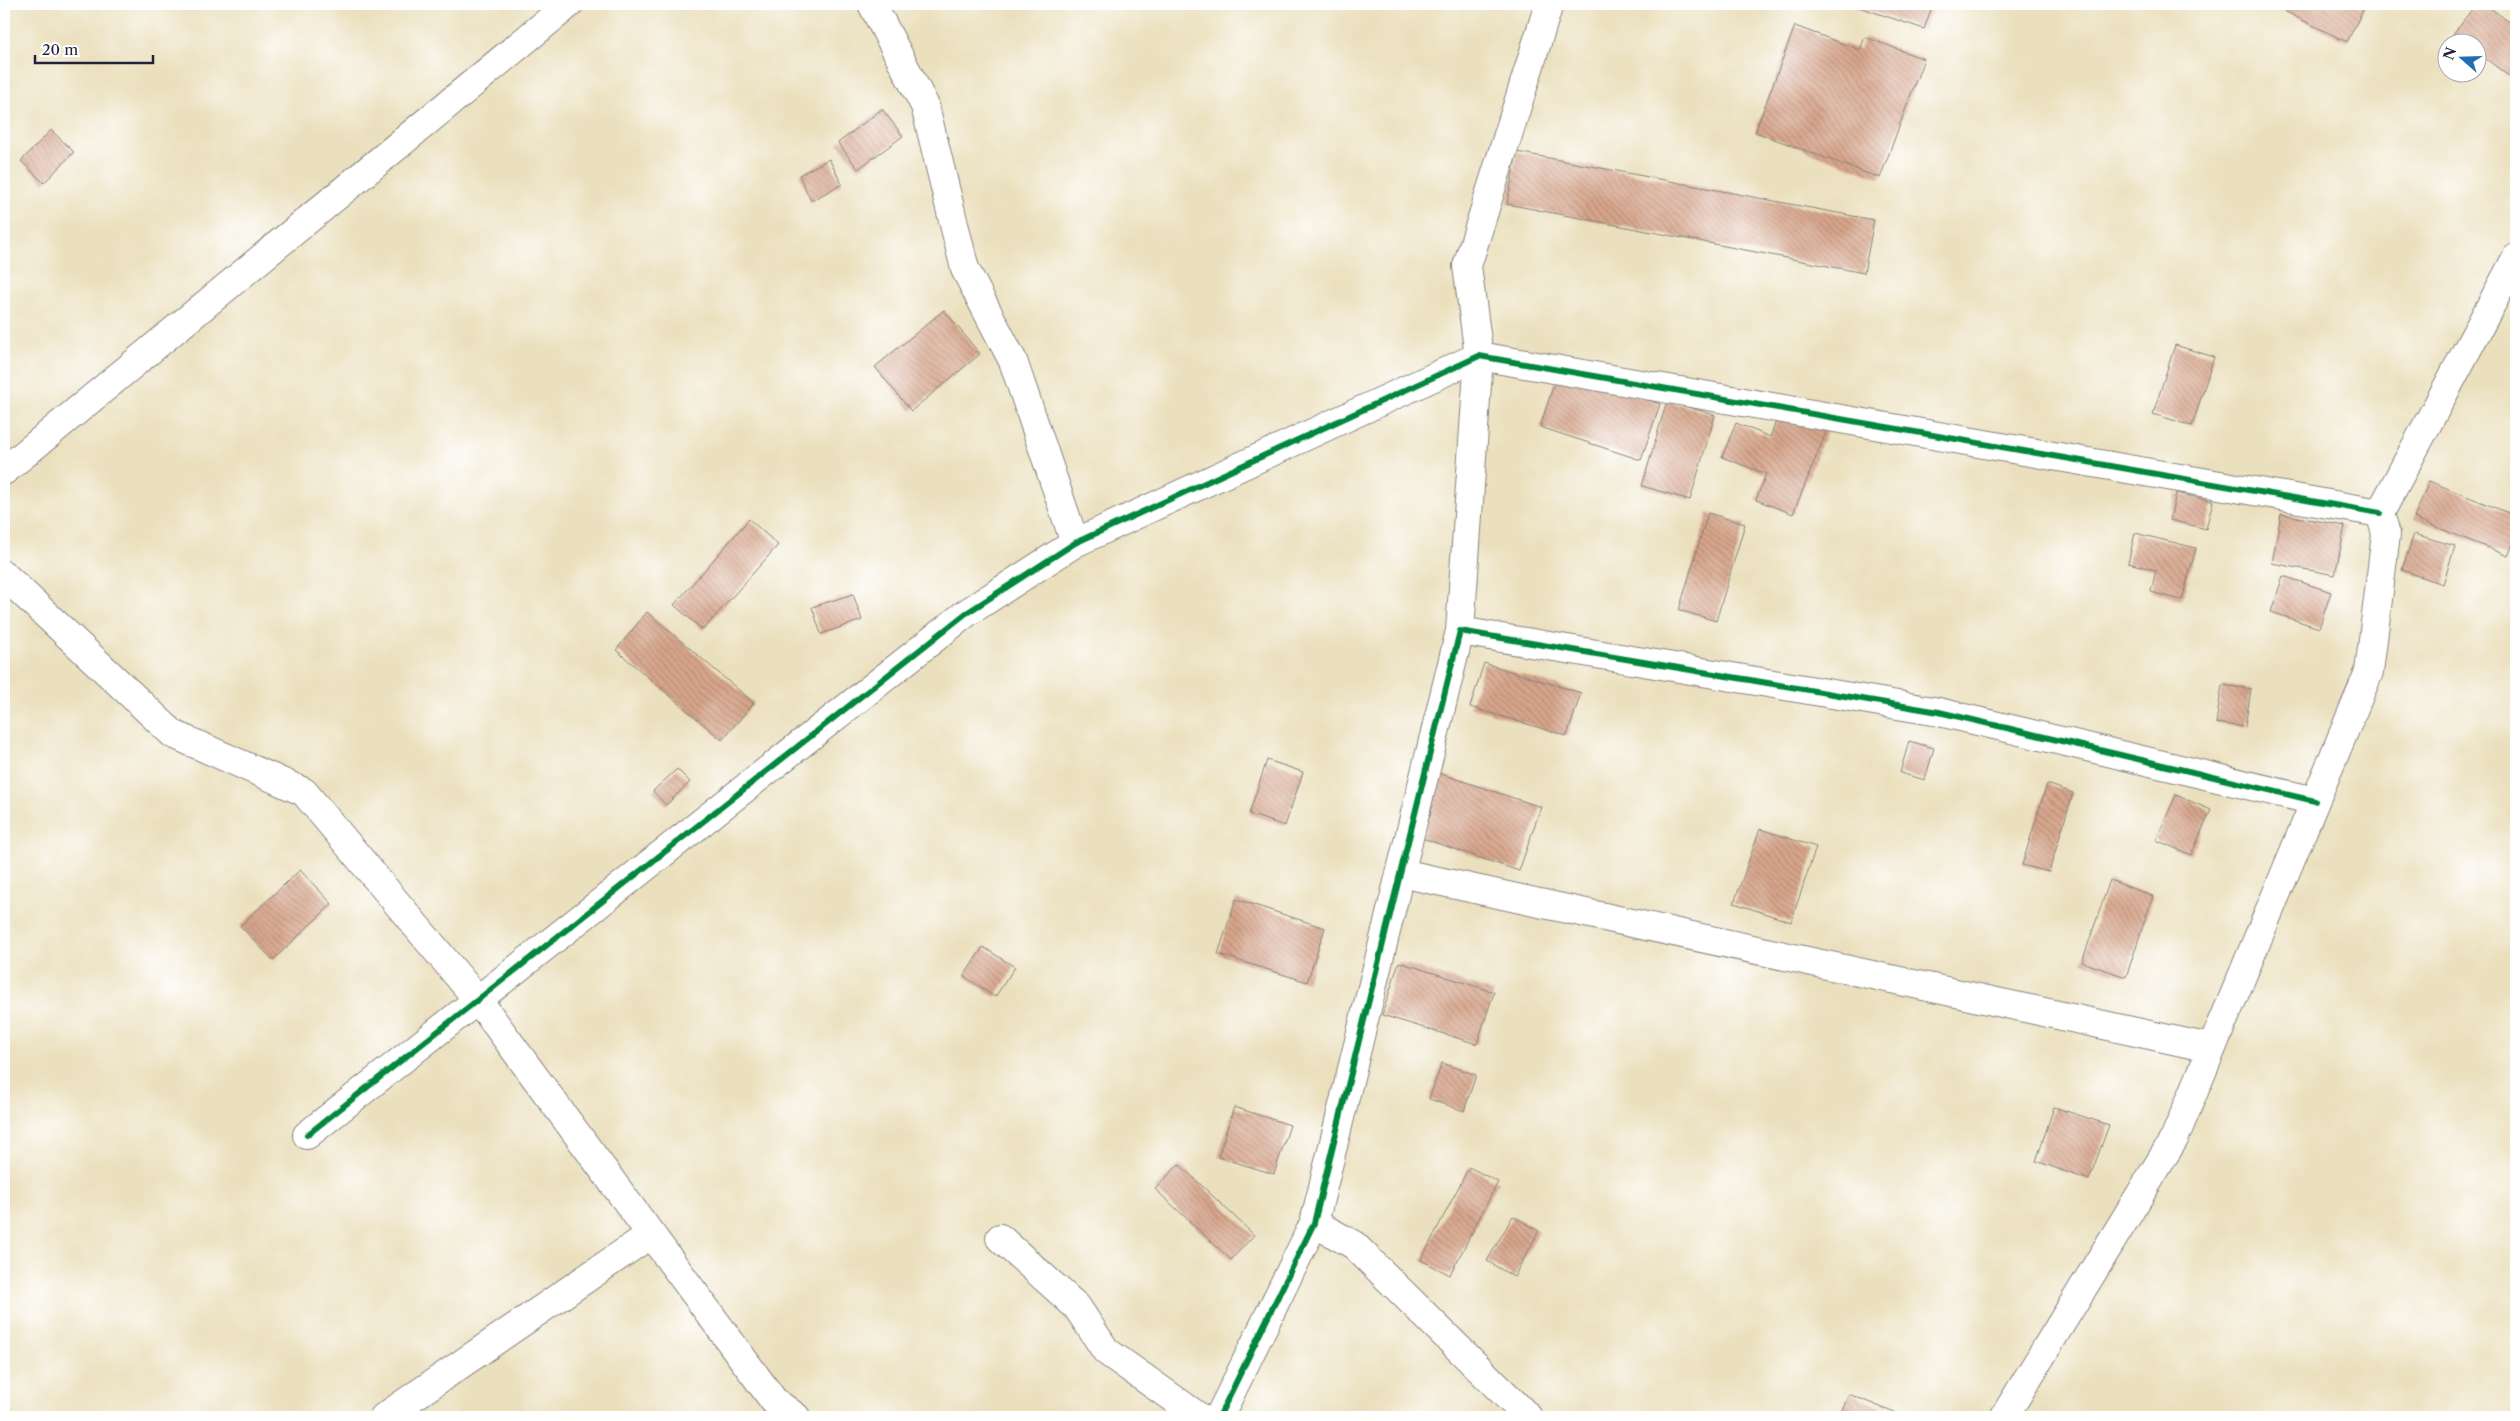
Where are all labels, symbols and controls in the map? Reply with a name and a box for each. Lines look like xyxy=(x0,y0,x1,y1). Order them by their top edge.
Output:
scale bar xyxy=(35,32,152,64)
north arrow xyxy=(2438,32,2488,82)
text: 20 m xyxy=(42,40,78,59)
text: N xyxy=(2439,45,2460,62)

